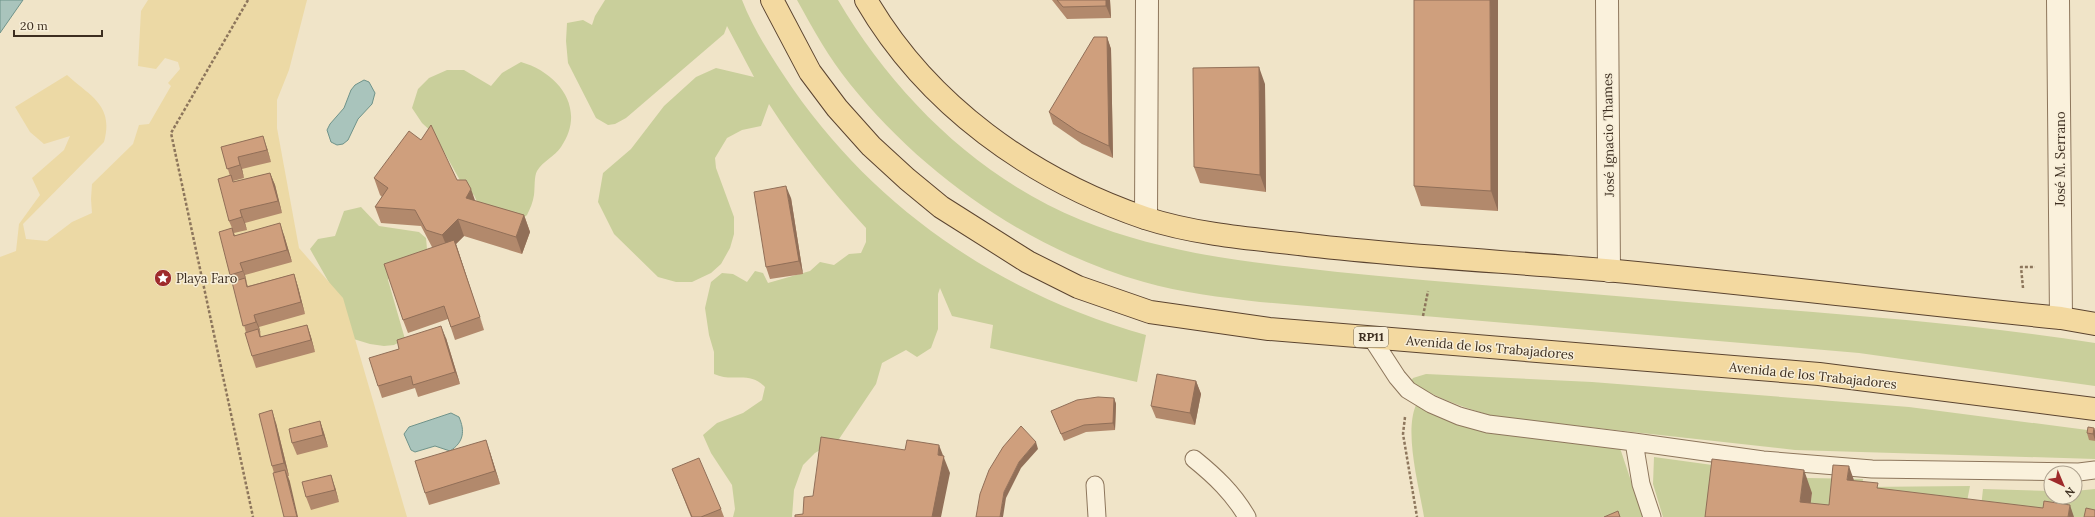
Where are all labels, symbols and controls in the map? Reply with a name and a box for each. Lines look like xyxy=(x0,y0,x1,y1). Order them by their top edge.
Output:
scale bar xyxy=(14,12,102,38)
text: 20 m xyxy=(20,18,48,33)
street label: José Ignacio Thames xyxy=(1599,73,1618,198)
street label: José M. Serrano xyxy=(2052,111,2069,208)
place icon: Playa Faro xyxy=(153,268,173,288)
place label: Playa Faro xyxy=(176,270,238,287)
road number: RP11 xyxy=(1354,327,1388,347)
street label: Avenida de los Trabajadores xyxy=(1404,332,1575,363)
street label: Avenida de los Trabajadores xyxy=(1727,358,1898,393)
north arrow xyxy=(2043,465,2083,505)
text: N xyxy=(2062,484,2078,501)

